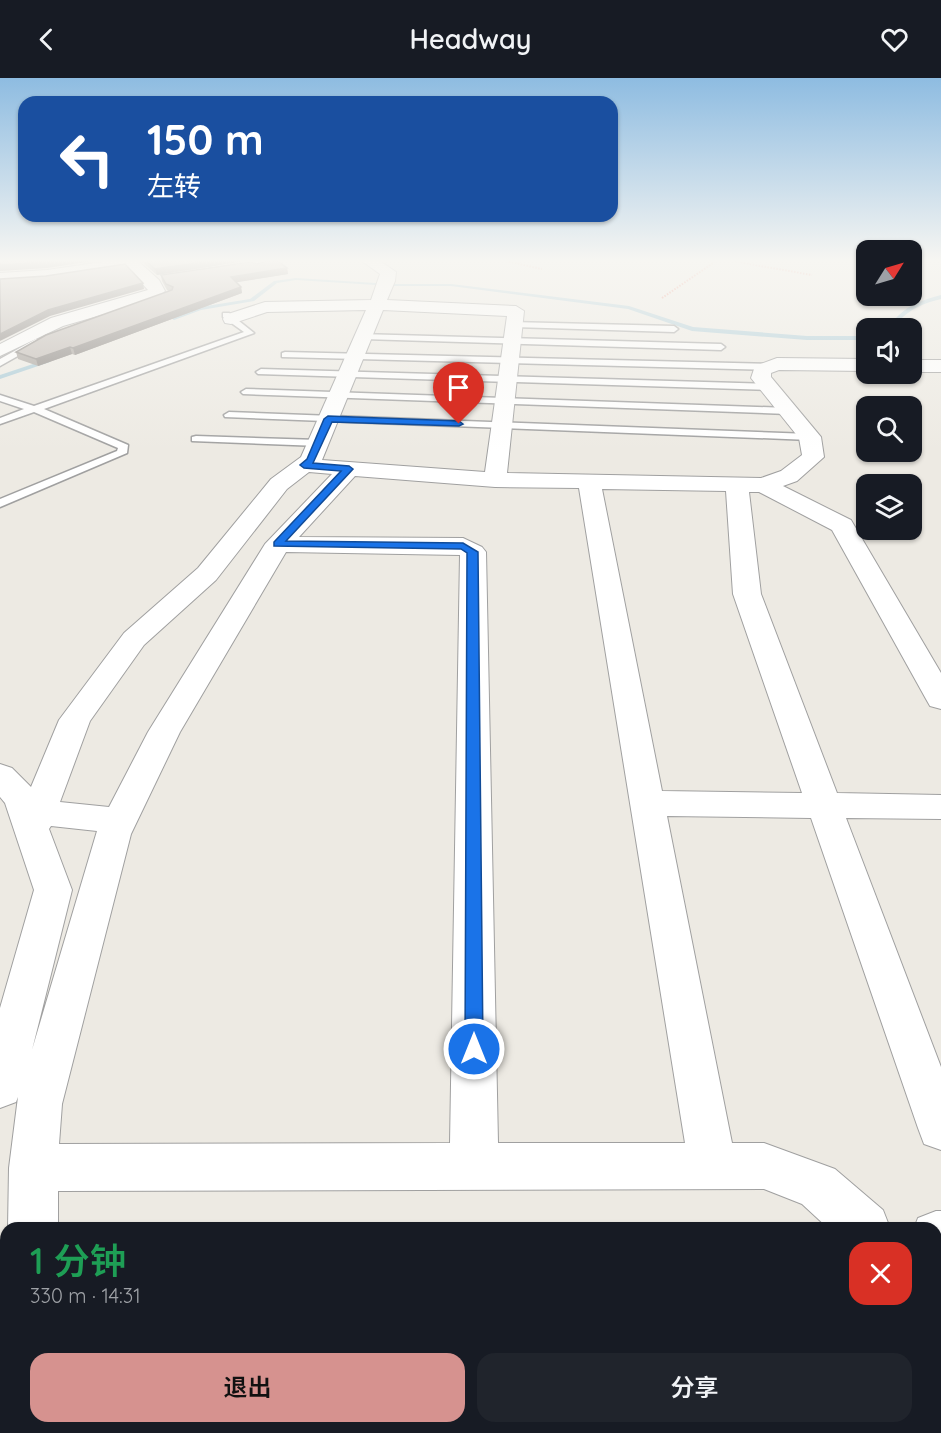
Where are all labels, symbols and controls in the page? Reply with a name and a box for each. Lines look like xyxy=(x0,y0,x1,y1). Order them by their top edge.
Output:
text: Headway xyxy=(410,22,531,56)
icon: back xyxy=(30,23,63,56)
icon: heart xyxy=(878,23,911,56)
text: 150 m xyxy=(147,113,264,166)
icon: left xyxy=(48,120,126,198)
text: 左转 xyxy=(147,169,201,203)
north arrow xyxy=(856,240,922,306)
map controls xyxy=(856,240,922,540)
button: sound xyxy=(856,318,922,384)
pin xyxy=(433,362,484,424)
icon: arrive xyxy=(442,371,475,404)
button: search xyxy=(856,396,922,462)
button: layers xyxy=(856,474,922,540)
position arrow xyxy=(442,1017,506,1081)
text: 1 分钟 xyxy=(30,1238,126,1283)
button: close xyxy=(849,1242,912,1305)
text: 330 m · 14:31 xyxy=(30,1283,141,1308)
button: 退出 xyxy=(30,1353,465,1422)
button: 分享 xyxy=(477,1353,912,1422)

